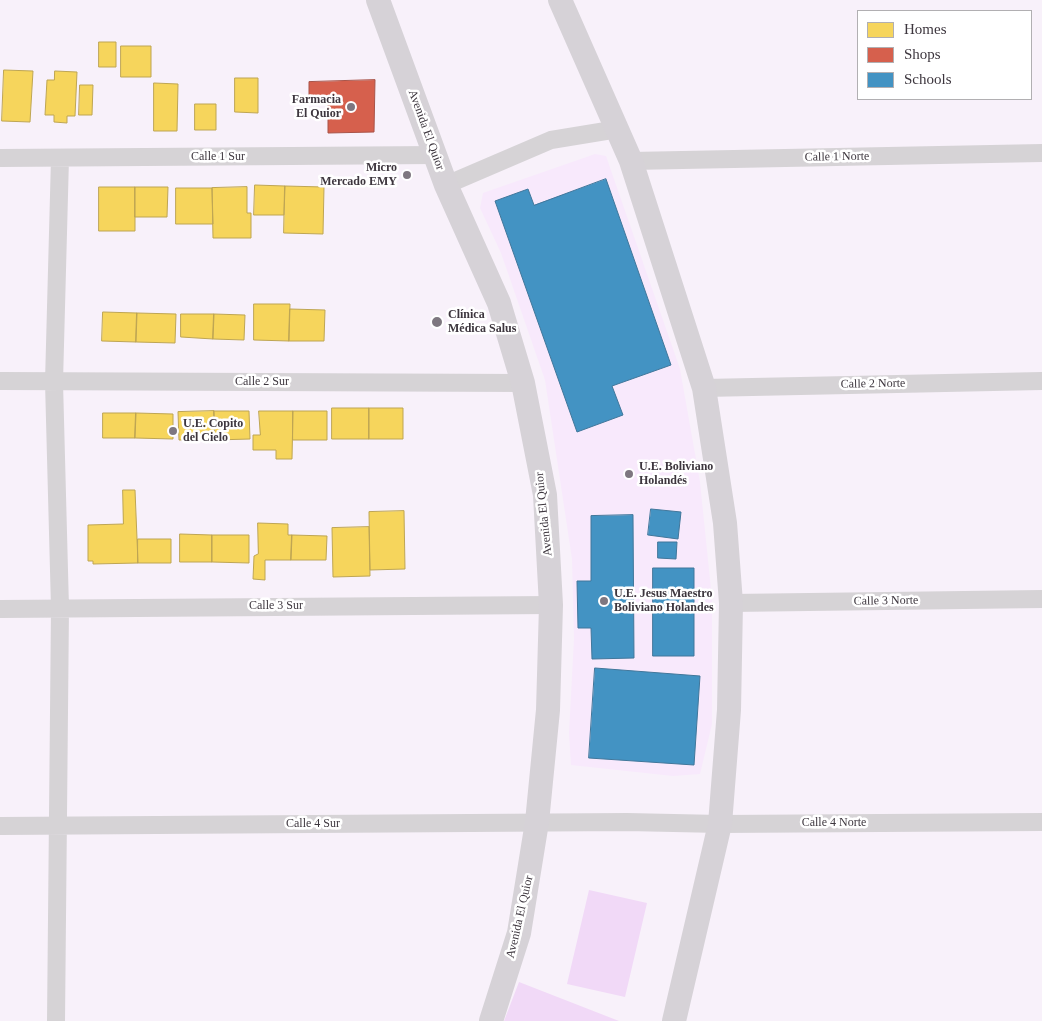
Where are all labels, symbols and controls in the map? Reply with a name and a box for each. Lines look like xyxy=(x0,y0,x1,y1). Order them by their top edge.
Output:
legend xyxy=(857,10,1032,100)
text: Homes xyxy=(904,21,947,37)
text: Shops xyxy=(904,46,941,62)
text: Schools xyxy=(904,71,952,87)
street label: Avenida El Quior xyxy=(405,88,447,172)
place label: Farmacia El Quior xyxy=(292,93,341,121)
marker: Farmacia El Quior xyxy=(345,101,357,113)
street label: Calle 1 Norte xyxy=(805,149,869,165)
street label: Calle 1 Sur xyxy=(191,150,245,164)
place label: Micro Mercado EMY xyxy=(320,161,397,189)
marker: Micro Mercado EMY xyxy=(401,169,413,181)
place label: Clínica Médica Salus xyxy=(448,308,516,336)
marker: Clínica Médica Salus xyxy=(430,315,444,329)
street label: Calle 2 Sur xyxy=(235,375,289,389)
street label: Calle 2 Norte xyxy=(841,376,905,392)
place label: U.E. Copito del Cielo xyxy=(183,417,243,445)
marker: U.E. Copito del Cielo xyxy=(167,425,179,437)
place label: U.E. Boliviano Holandés xyxy=(639,460,713,488)
marker: U.E. Boliviano Holandés xyxy=(623,468,635,480)
street label: Avenida El Quior xyxy=(532,471,556,557)
place label: U.E. Jesus Maestro Boliviano Holandes xyxy=(614,587,714,615)
street label: Calle 3 Norte xyxy=(854,593,918,609)
marker: U.E. Jesus Maestro Boliviano Holandes xyxy=(598,595,610,607)
street label: Calle 3 Sur xyxy=(249,599,303,613)
street label: Calle 4 Norte xyxy=(802,816,866,830)
street label: Calle 4 Sur xyxy=(286,817,340,831)
street label: Avenida El Quior xyxy=(503,874,537,960)

